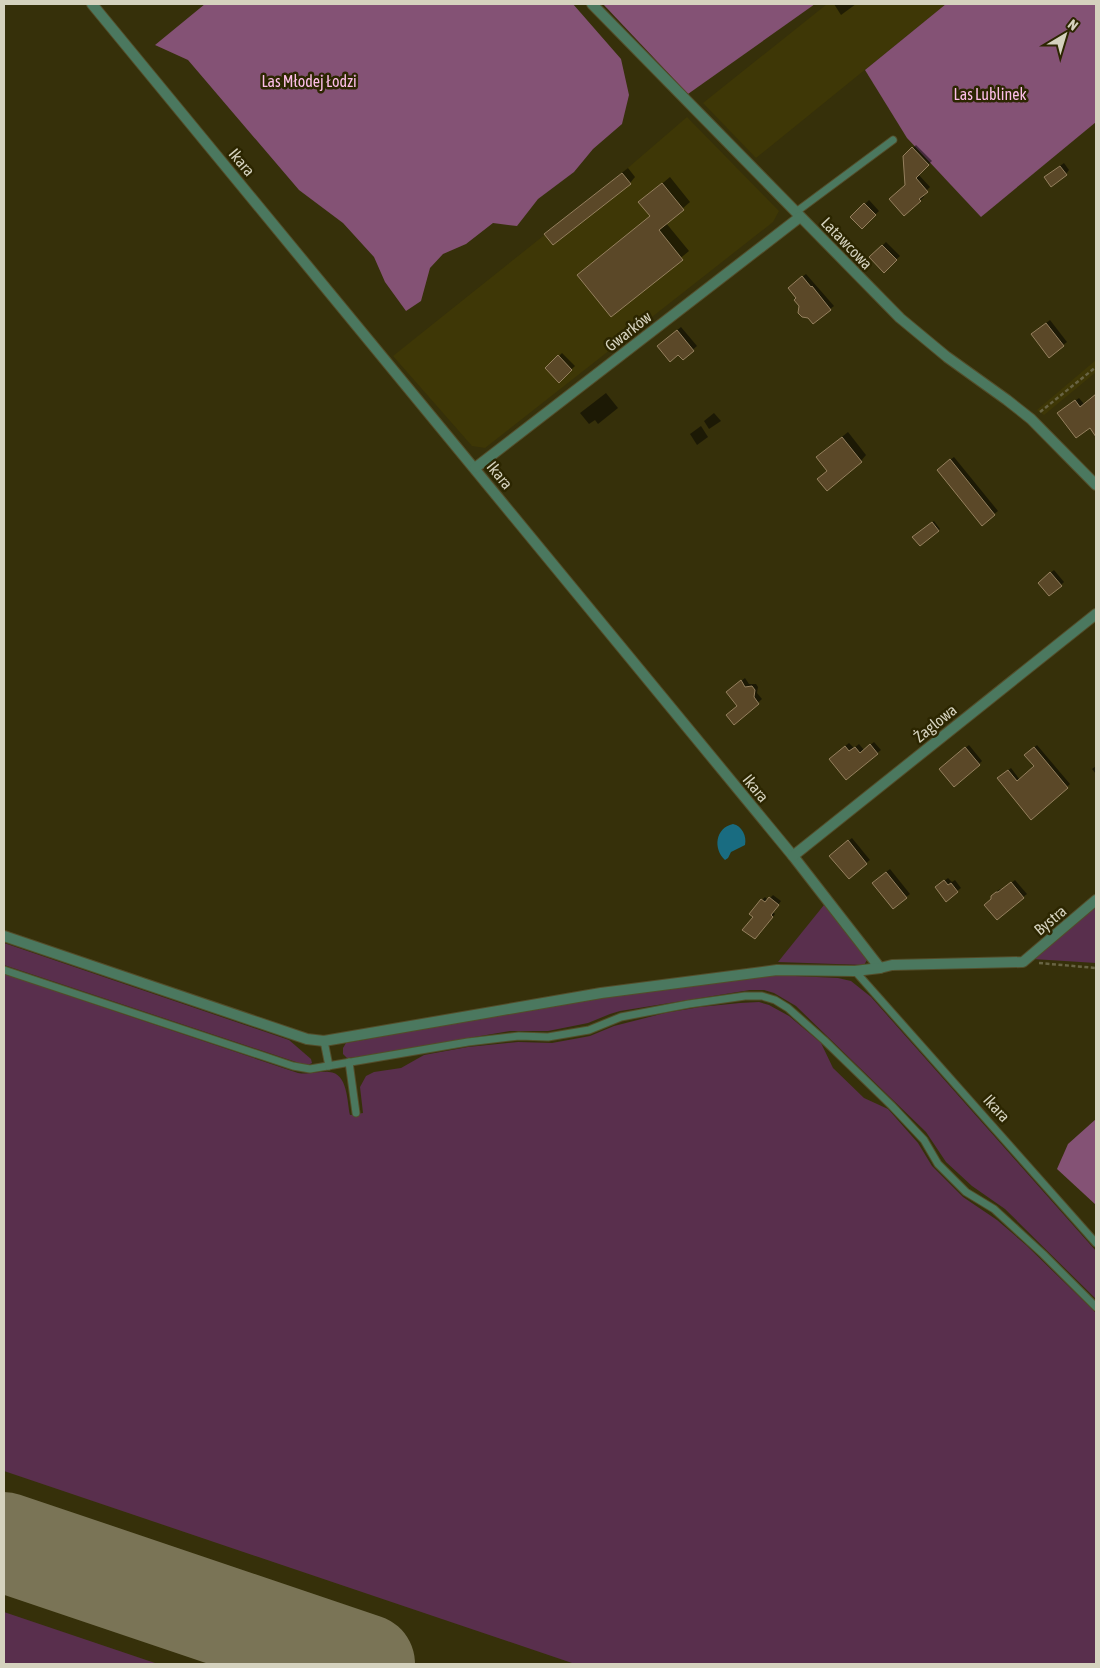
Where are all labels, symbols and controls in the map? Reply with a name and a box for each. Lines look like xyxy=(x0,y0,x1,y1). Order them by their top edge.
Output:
north arrow xyxy=(1040,10,1090,60)
text: N xyxy=(1065,16,1081,34)
park label: Las Młodej Łodzi xyxy=(261,72,357,91)
park label: Las Lublinek xyxy=(954,85,1026,103)
street label: Ikara xyxy=(225,145,259,179)
street label: Latawcowa xyxy=(818,213,876,273)
street label: Gwarków xyxy=(601,307,655,355)
street label: Ikara xyxy=(483,458,517,492)
street label: Żaglowa xyxy=(910,700,961,746)
street label: Ikara xyxy=(739,771,773,805)
street label: Bystra xyxy=(1030,901,1070,939)
street label: Ikara xyxy=(980,1091,1014,1125)

